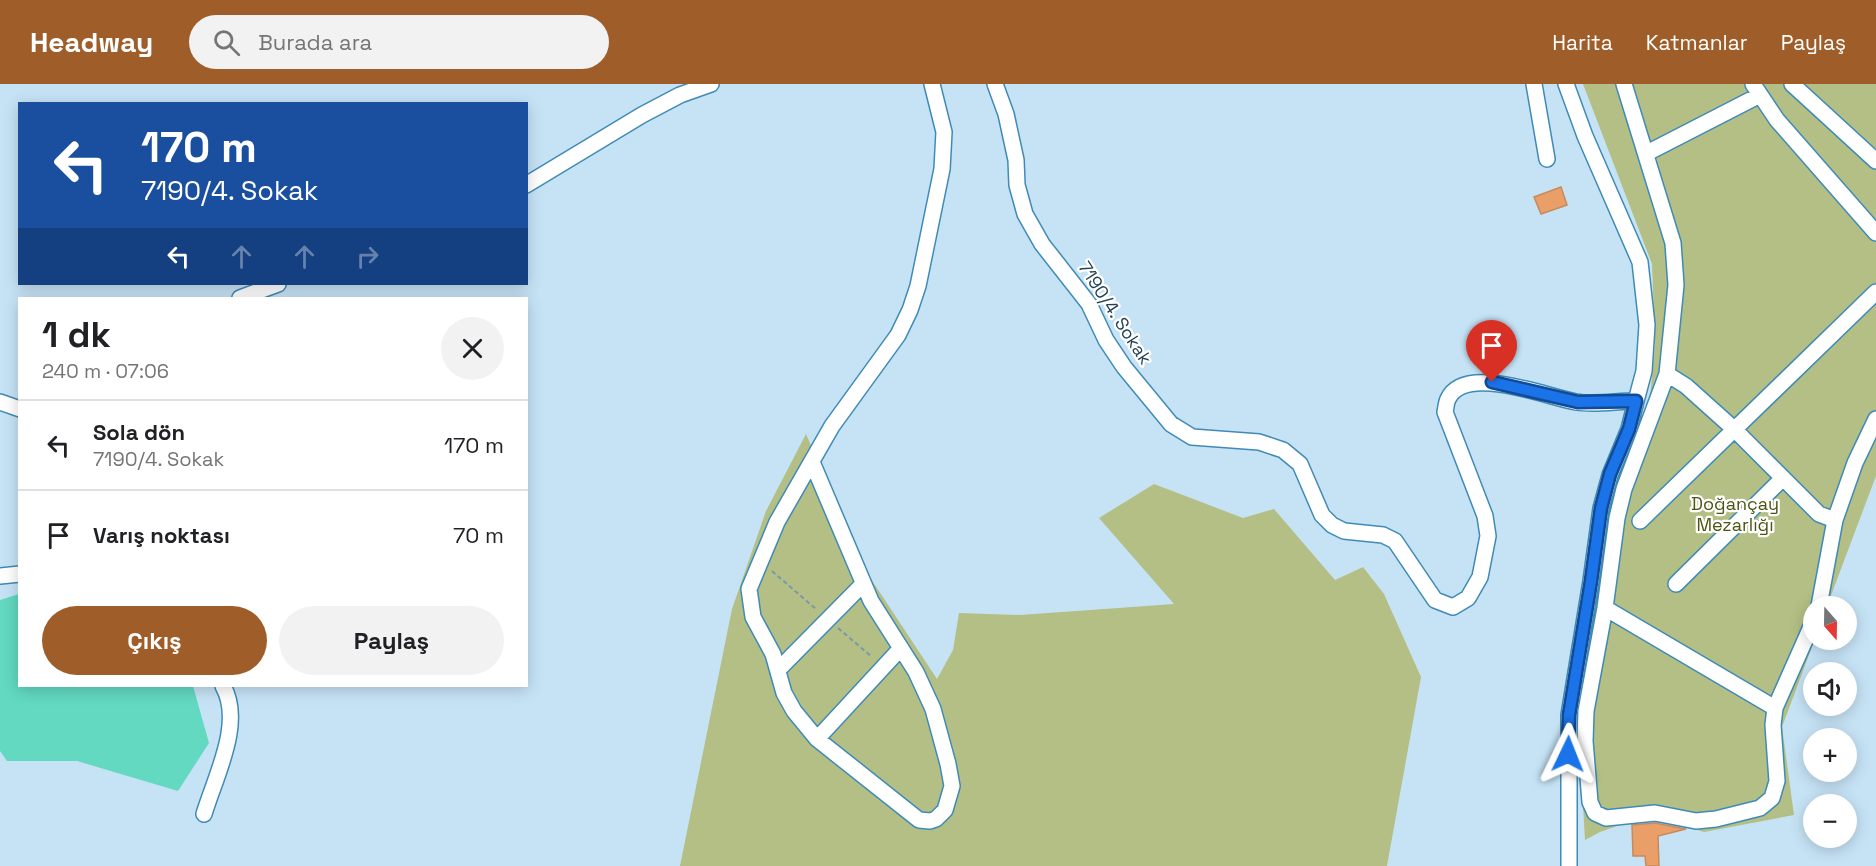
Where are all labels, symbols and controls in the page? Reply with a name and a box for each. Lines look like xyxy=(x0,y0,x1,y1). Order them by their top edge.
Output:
search box xyxy=(189,15,609,69)
text: Headway xyxy=(30,24,153,60)
icon: search xyxy=(210,26,243,59)
text: Burada ara xyxy=(258,28,372,56)
text: Harita xyxy=(1552,29,1613,56)
text: Katmanlar xyxy=(1646,29,1748,56)
text: Paylaş xyxy=(1781,29,1846,56)
text: 170 m xyxy=(141,121,257,174)
icon: left xyxy=(42,126,120,204)
text: 7190/4. Sokak xyxy=(141,173,318,208)
icon: left xyxy=(162,240,195,273)
icon: ahead xyxy=(225,240,258,273)
icon: ahead xyxy=(288,240,321,273)
icon: right xyxy=(351,240,384,273)
street label: 7190/4. Sokak xyxy=(1074,257,1157,369)
text: 1 dk xyxy=(42,312,111,358)
button: close xyxy=(441,317,504,380)
pin xyxy=(1466,320,1517,382)
icon: arrive xyxy=(1475,329,1508,362)
text: 240 m · 07:06 xyxy=(42,358,169,384)
text: Sola dön xyxy=(93,418,185,446)
icon: left xyxy=(42,429,75,462)
text: 170 m xyxy=(444,431,504,459)
text: 7190/4. Sokak xyxy=(93,446,224,472)
park label: Doğançay Mezarlığı xyxy=(1691,492,1779,536)
icon: arrive xyxy=(42,519,75,552)
text: Varış noktası xyxy=(93,521,230,549)
text: 70 m xyxy=(453,521,504,549)
north arrow xyxy=(1803,596,1857,650)
map controls xyxy=(1803,596,1857,848)
button: Çıkış xyxy=(42,606,267,675)
button: Paylaş xyxy=(279,606,504,675)
button: sound xyxy=(1803,662,1857,716)
position arrow xyxy=(1536,722,1600,786)
button: + xyxy=(1803,728,1857,782)
button: − xyxy=(1803,794,1857,848)

